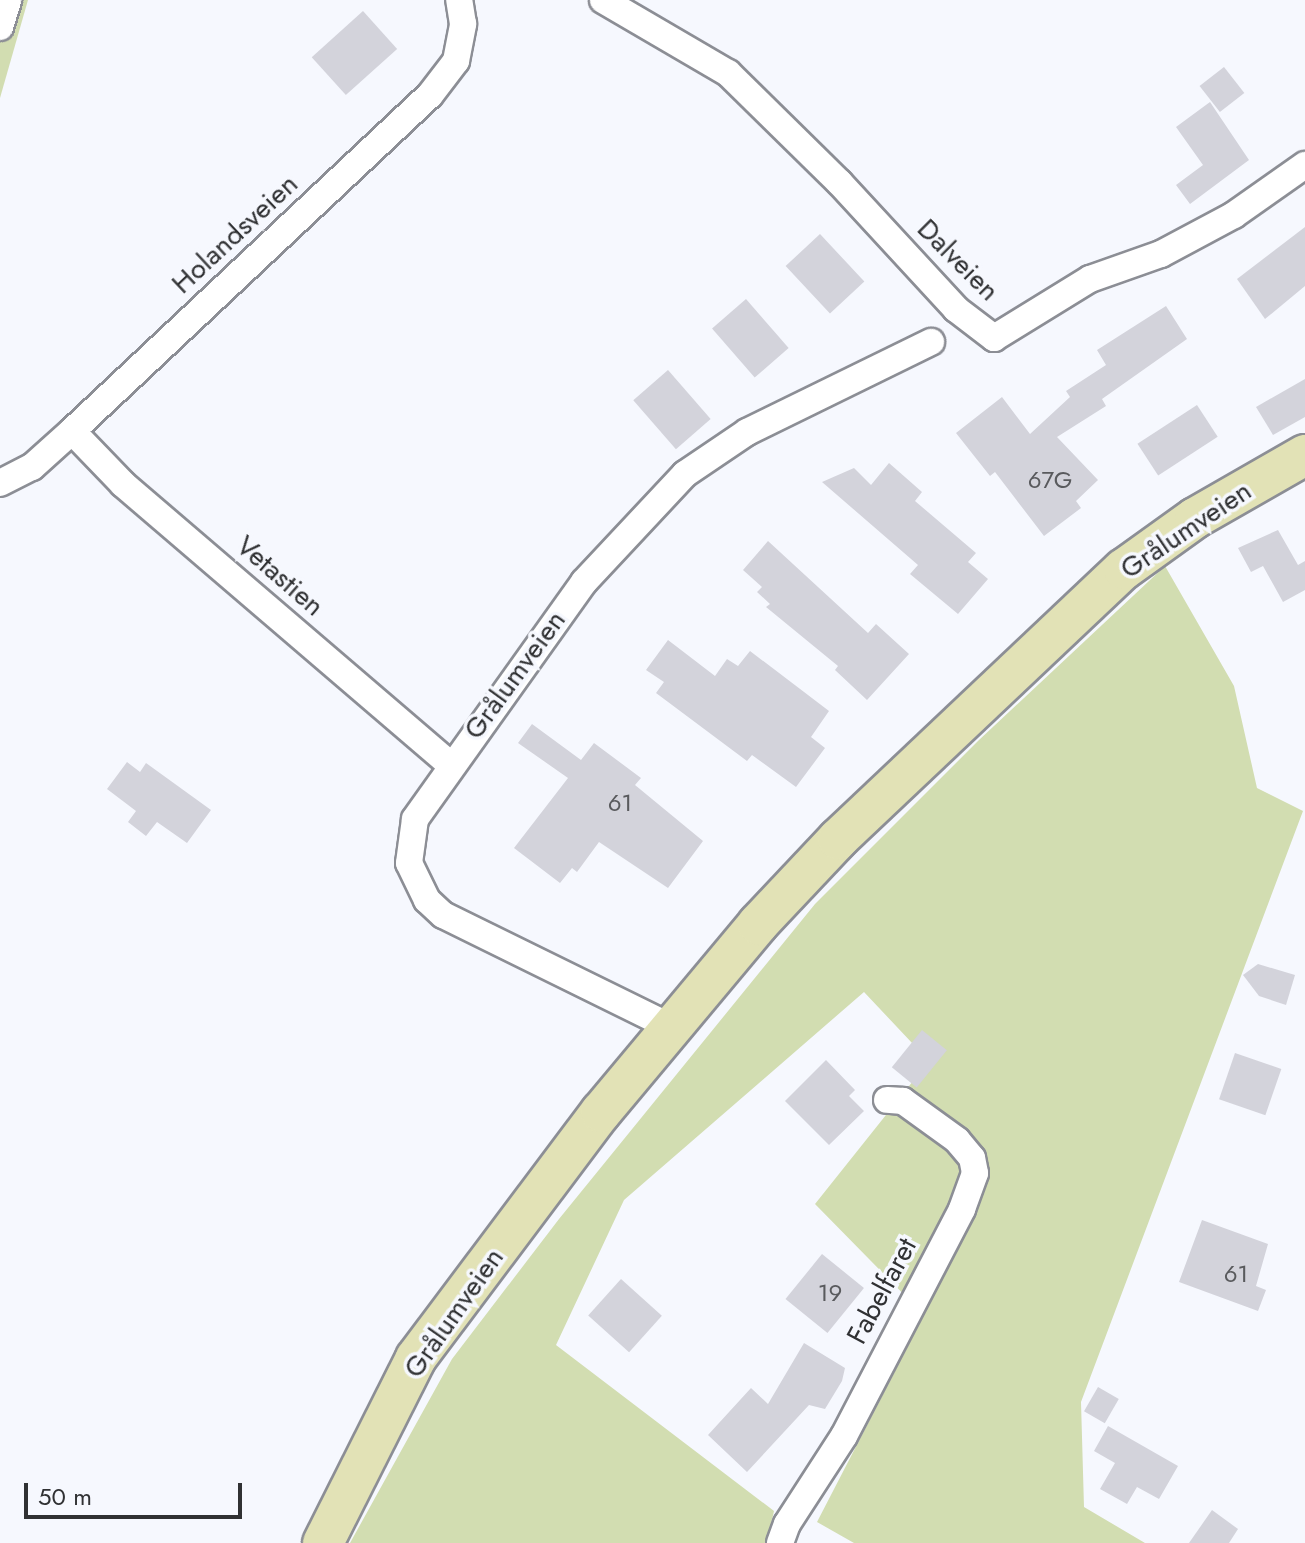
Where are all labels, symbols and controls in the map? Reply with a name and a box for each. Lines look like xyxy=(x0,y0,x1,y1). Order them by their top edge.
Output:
street label: Holandsveien xyxy=(165,167,305,301)
street label: Dalveien xyxy=(910,212,1006,308)
house number: 67G xyxy=(1028,466,1072,494)
street label: Grålumveien xyxy=(1114,474,1258,586)
street label: Vetastien xyxy=(229,529,331,623)
street label: Grålumveien xyxy=(457,604,573,746)
house number: 61 xyxy=(608,789,632,817)
street label: Fabelfaret xyxy=(840,1232,924,1350)
street label: Grålumveien xyxy=(397,1242,511,1384)
house number: 61 xyxy=(1224,1260,1248,1288)
house number: 19 xyxy=(818,1279,842,1307)
scale bar xyxy=(28,1467,246,1517)
text: 50 m xyxy=(38,1479,92,1514)

